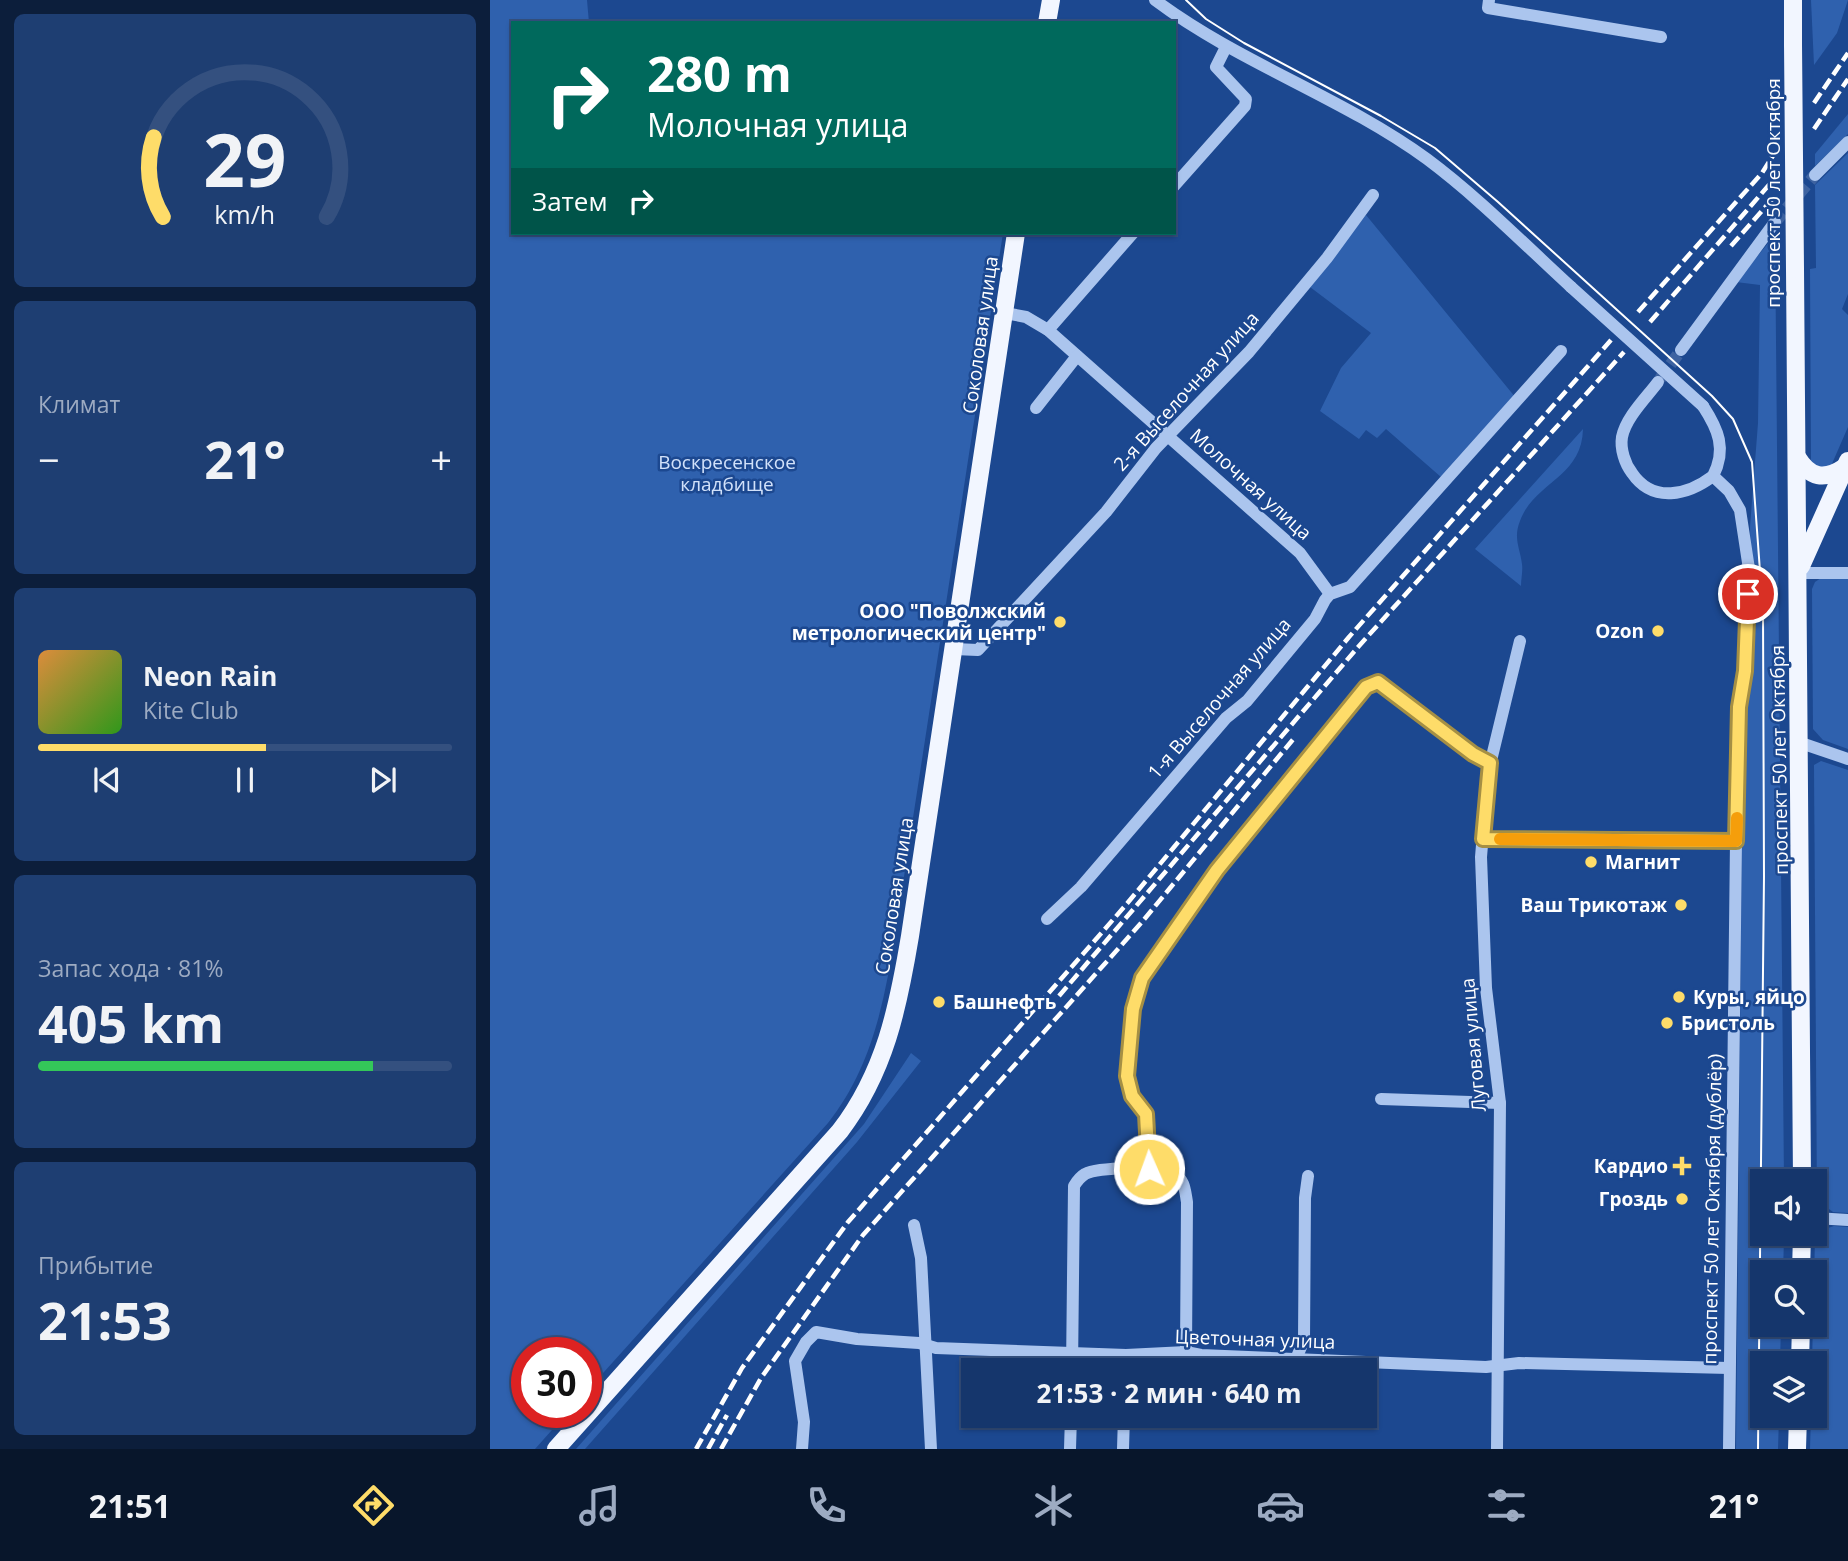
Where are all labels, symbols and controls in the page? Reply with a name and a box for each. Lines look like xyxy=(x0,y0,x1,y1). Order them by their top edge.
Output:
text: 280 m xyxy=(647,40,792,106)
icon: right xyxy=(532,49,623,140)
street label: проспект 50 лет Октября xyxy=(1760,78,1786,308)
text: Молочная улица xyxy=(647,103,909,146)
text: 29 xyxy=(203,109,287,208)
icon: right xyxy=(622,182,660,220)
text: Затем xyxy=(532,183,608,219)
text: km/h xyxy=(215,196,275,230)
street label: Соколовая улица xyxy=(956,255,1004,415)
street label: 2-я Выселочная улица xyxy=(1107,306,1265,476)
text: Климат xyxy=(38,388,120,420)
street label: Молочная улица xyxy=(1185,422,1317,546)
text: 21° xyxy=(204,423,286,494)
text: − xyxy=(38,433,60,485)
text: + xyxy=(430,433,452,485)
park label: Воскресенское кладбище xyxy=(658,449,796,497)
pin xyxy=(1718,564,1778,624)
icon: arrive xyxy=(1729,575,1767,613)
place label: ООО "Поволжский метрологический центр" xyxy=(792,598,1046,646)
street label: 1-я Выселочная улица xyxy=(1142,612,1296,784)
marker: ООО "Поволжский метрологический центр" xyxy=(1052,614,1068,630)
place label: Ozon xyxy=(1595,618,1644,644)
marker: Ozon xyxy=(1650,623,1666,639)
street label: проспект 50 лет Октября xyxy=(1764,645,1794,875)
text: Neon Rain xyxy=(143,658,277,694)
text: Kite Club xyxy=(143,694,238,726)
icon: previous xyxy=(88,761,126,799)
icon: pause xyxy=(226,761,264,799)
icon: next xyxy=(364,761,402,799)
street label: Соколовая улица xyxy=(869,816,919,976)
place label: Магнит xyxy=(1605,849,1681,875)
marker: Магнит xyxy=(1583,854,1599,870)
place label: Ваш Трикотаж xyxy=(1521,892,1667,918)
marker: Ваш Трикотаж xyxy=(1673,897,1689,913)
text: Запас хода · 81% xyxy=(38,952,223,984)
street label: Луговая улица xyxy=(1454,977,1492,1113)
place label: Куры, яйцо xyxy=(1693,984,1805,1010)
text: 405 km xyxy=(38,987,224,1058)
place label: Башнефть xyxy=(953,989,1056,1015)
marker: Куры, яйцо xyxy=(1671,989,1687,1005)
marker: Башнефть xyxy=(931,994,947,1010)
place label: Бристоль xyxy=(1681,1010,1775,1036)
marker: Бристоль xyxy=(1659,1015,1675,1031)
street label: проспект 50 лет Октября (дублёр) xyxy=(1696,1053,1728,1365)
position arrow xyxy=(1112,1132,1186,1206)
place label: Кардио xyxy=(1594,1153,1668,1179)
marker: Кардио xyxy=(1674,1158,1690,1174)
map controls xyxy=(1750,1169,1827,1428)
button: sound xyxy=(1750,1169,1827,1246)
place label: Гроздь xyxy=(1599,1186,1668,1212)
marker: Гроздь xyxy=(1674,1191,1690,1207)
text: Прибытие xyxy=(38,1249,153,1281)
button: search xyxy=(1750,1260,1827,1337)
text: 21:53 xyxy=(38,1284,172,1355)
street label: Цветочная улица xyxy=(1174,1323,1336,1355)
speed limit sign: 30 xyxy=(511,1337,602,1428)
button: layers xyxy=(1750,1351,1827,1428)
text: 21:53 · 2 мин · 640 m xyxy=(1036,1375,1302,1411)
icon: directions xyxy=(349,1481,398,1530)
icon: music xyxy=(575,1481,624,1530)
icon: phone xyxy=(802,1481,851,1530)
icon: climate xyxy=(1029,1481,1078,1530)
icon: car xyxy=(1256,1481,1305,1530)
icon: filters xyxy=(1482,1481,1531,1530)
text: 21:51 xyxy=(89,1484,171,1527)
text: 21° xyxy=(1709,1484,1759,1527)

